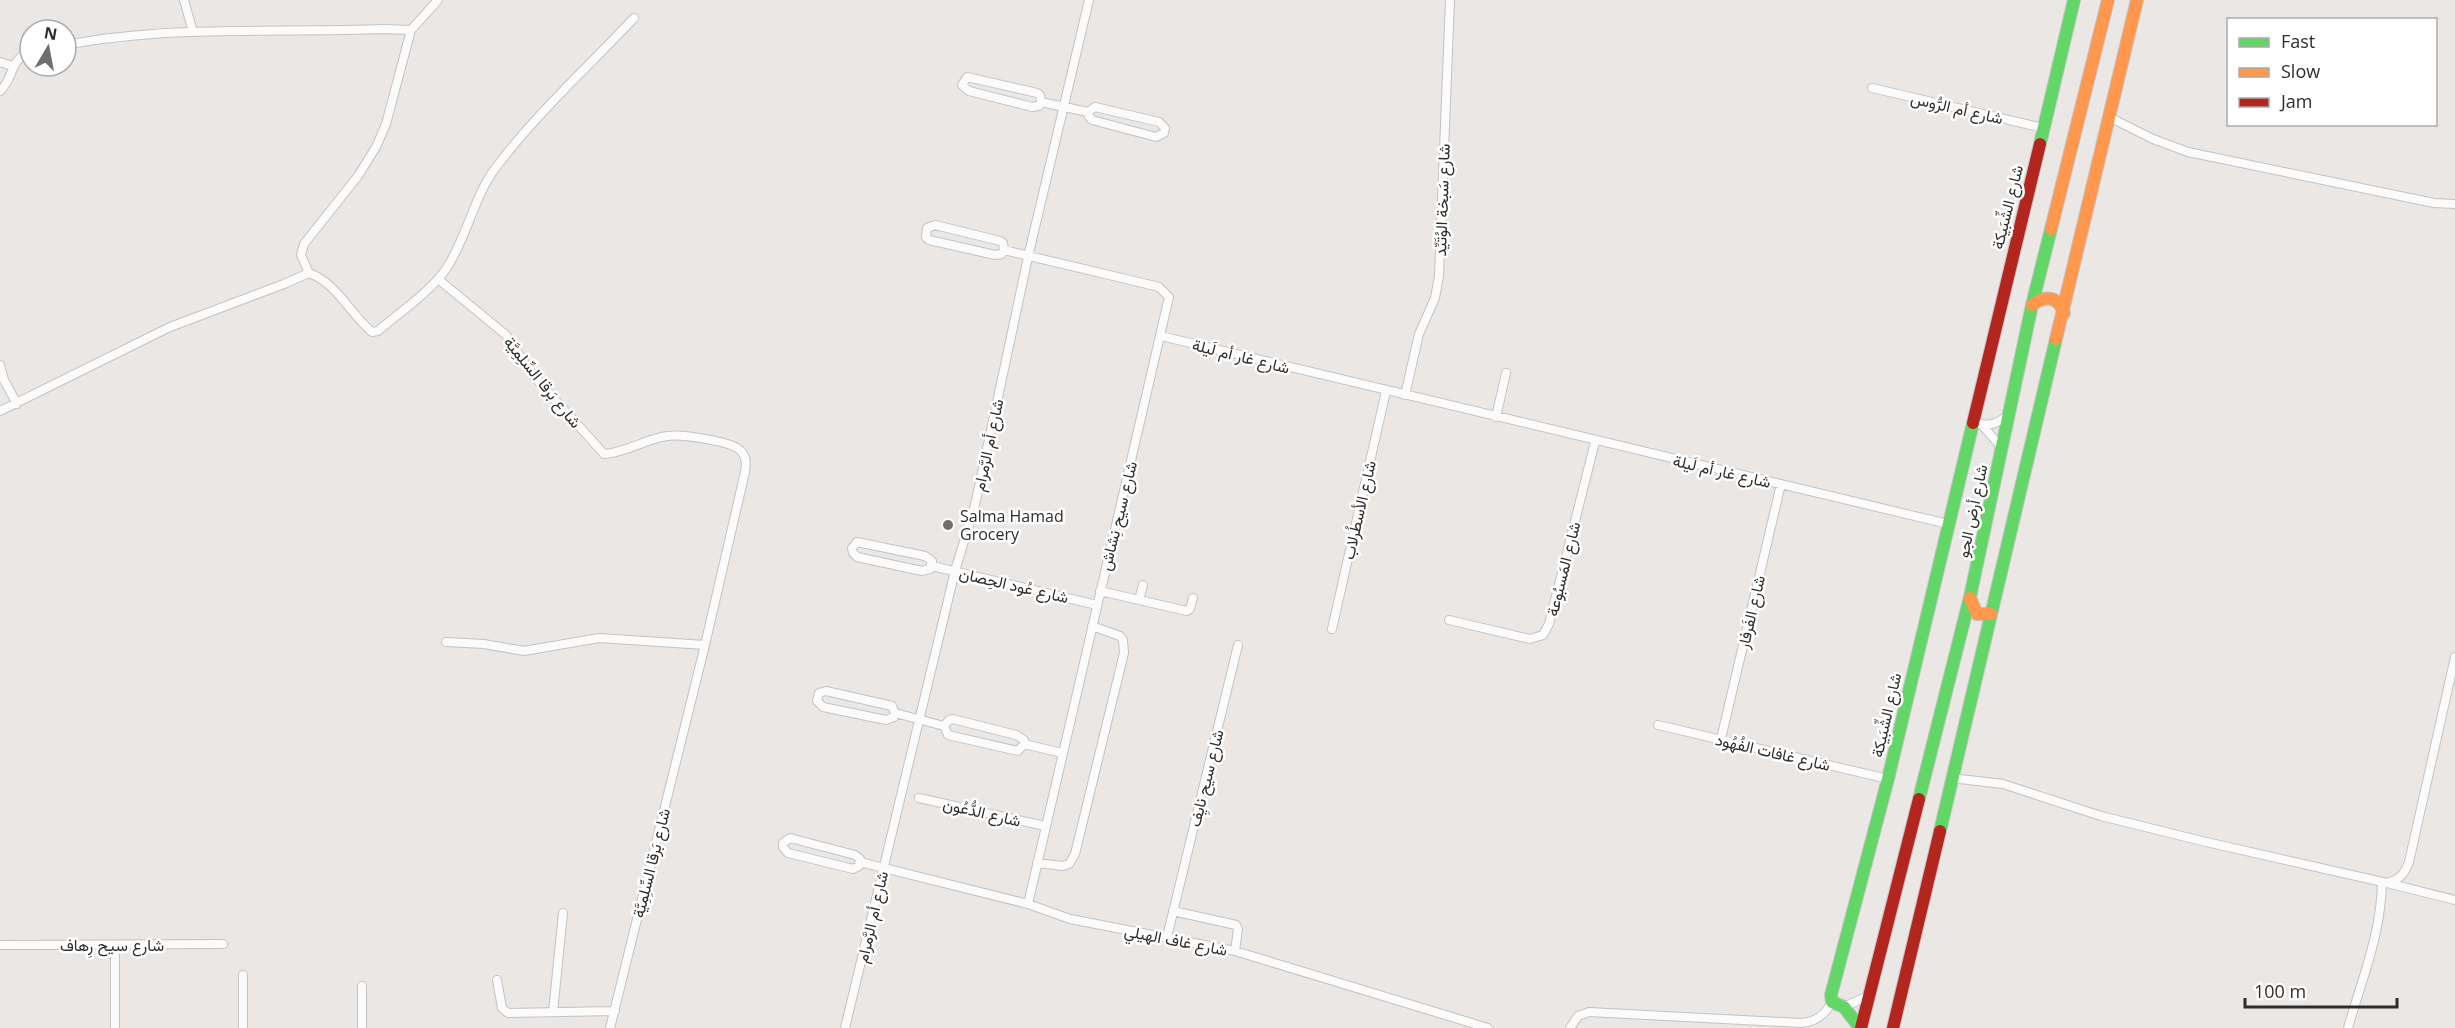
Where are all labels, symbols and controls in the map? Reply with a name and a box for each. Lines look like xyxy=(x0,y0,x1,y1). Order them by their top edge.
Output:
north arrow xyxy=(18,18,78,78)
legend xyxy=(2227,18,2437,126)
text: N xyxy=(42,21,59,45)
text: Fast xyxy=(2281,29,2315,53)
text: Slow xyxy=(2281,59,2320,83)
street label: شارع أم الرُّوس xyxy=(1909,87,2005,130)
text: Jam xyxy=(2279,89,2313,113)
street label: شارع سَبخة الوُتَيِّد xyxy=(1429,143,1456,257)
street label: شارع الشِّبَيكة xyxy=(1986,163,2029,252)
street label: شارع بَرقا السِّلِمِيَّة xyxy=(498,332,587,433)
street label: شارع غار أم لَيلة xyxy=(1190,333,1292,380)
street label: شارع أم الرَّمرام xyxy=(967,397,1009,493)
street label: شارع غار أم لَيلة xyxy=(1671,449,1773,494)
street label: شارع الأسطُرلاب xyxy=(1337,458,1382,562)
street label: شارع سيح نِشاش xyxy=(1094,459,1143,573)
street label: شارع أرض الجو xyxy=(1951,462,1994,560)
place label: Salma Hamad Grocery xyxy=(960,505,1064,545)
marker: Salma Hamad Grocery xyxy=(941,518,955,532)
street label: شارع المَسبُوعة xyxy=(1541,519,1586,619)
street label: شارع عُود الحِصان xyxy=(957,562,1071,609)
street label: شارع الفَرفار xyxy=(1732,573,1771,652)
street label: شارع الشِّبَيكة xyxy=(1866,671,1907,760)
street label: شارع سيح نايِف xyxy=(1183,727,1230,829)
street label: شارع غافات الفُهُود xyxy=(1713,728,1833,777)
street label: شارع الدُّعُون xyxy=(941,792,1023,833)
street label: شارع بَرقا السِّلِمِيَّة xyxy=(627,806,676,920)
street label: شارع أم الرَّمرام xyxy=(851,869,894,965)
street label: شارع غاف الهيلي xyxy=(1122,919,1229,964)
street label: شارع سيح رِهاف xyxy=(60,934,164,958)
scale bar xyxy=(2245,971,2396,1009)
text: 100 m xyxy=(2254,979,2306,1003)

